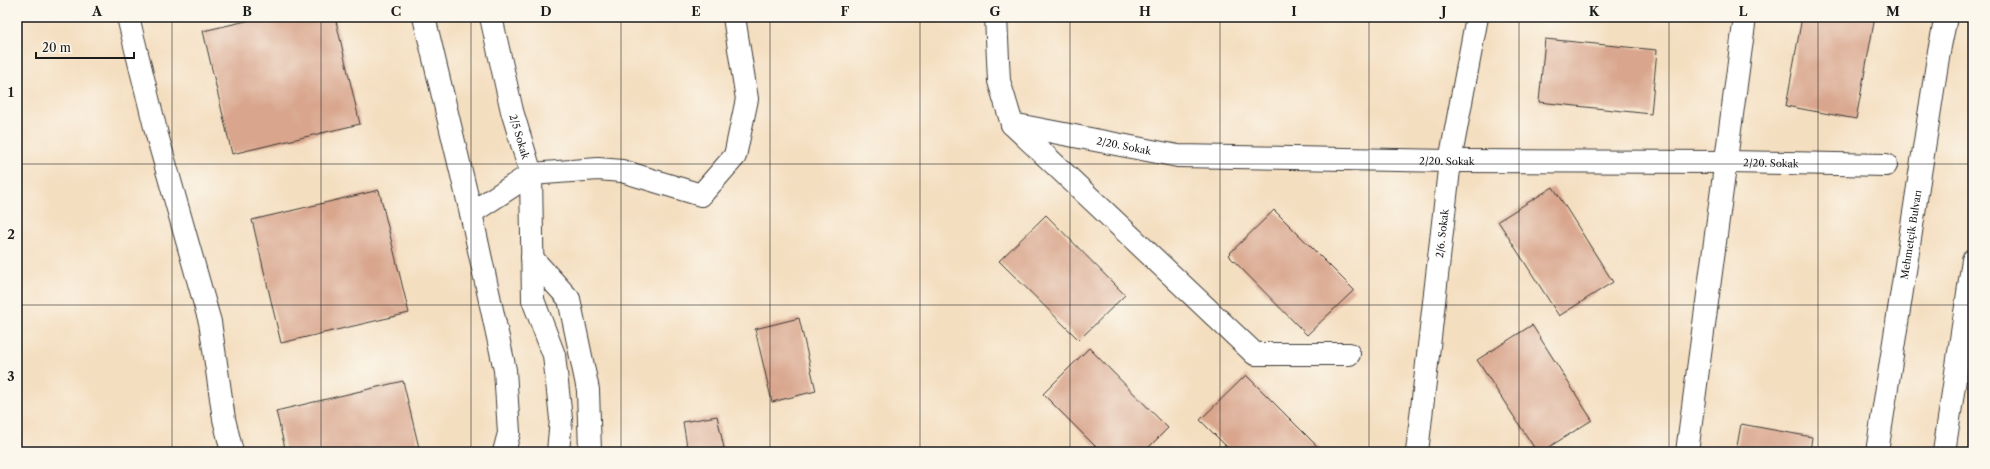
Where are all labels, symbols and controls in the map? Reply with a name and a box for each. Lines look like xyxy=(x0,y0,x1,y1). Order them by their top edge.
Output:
text: A xyxy=(91,3,103,19)
text: B xyxy=(242,3,252,19)
text: C xyxy=(391,3,401,19)
text: D xyxy=(540,3,552,19)
text: E xyxy=(691,3,701,19)
text: F xyxy=(841,3,850,19)
text: G xyxy=(989,3,1001,19)
text: H xyxy=(1139,3,1151,19)
text: I xyxy=(1291,3,1297,19)
text: J xyxy=(1439,3,1447,19)
text: K xyxy=(1589,3,1600,19)
text: L xyxy=(1739,3,1748,19)
text: M xyxy=(1886,3,1900,19)
scale bar xyxy=(36,34,134,60)
text: 20 m xyxy=(42,40,71,55)
text: 1 xyxy=(8,84,14,100)
street label: 2/5 Sokak xyxy=(506,113,532,162)
street label: 2/20. Sokak xyxy=(1095,134,1153,158)
street label: 2/20. Sokak xyxy=(1419,154,1476,168)
street label: 2/20. Sokak xyxy=(1743,156,1800,170)
street label: Mehmetçik Bulvarı xyxy=(1898,189,1924,280)
street label: 2/6. Sokak xyxy=(1433,207,1452,259)
text: 2 xyxy=(7,226,15,242)
text: 3 xyxy=(7,368,15,384)

